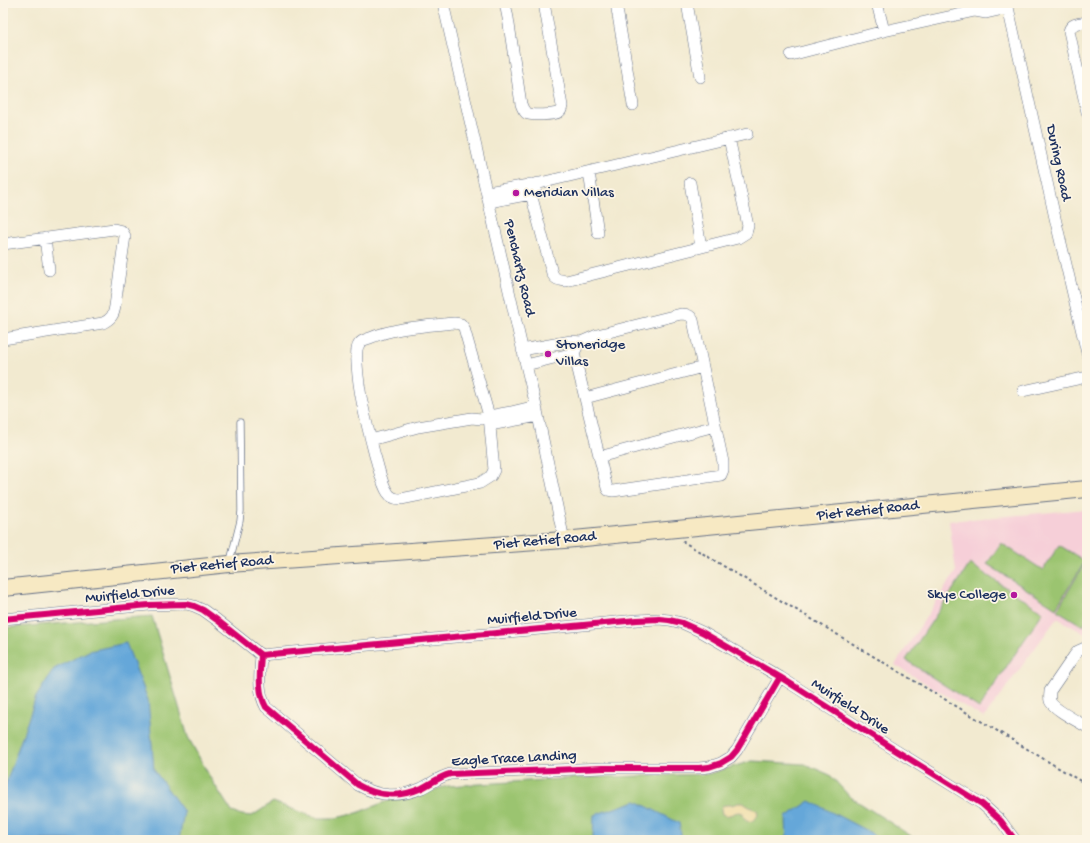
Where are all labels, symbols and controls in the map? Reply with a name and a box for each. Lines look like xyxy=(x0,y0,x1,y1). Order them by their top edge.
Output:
street label: During Road xyxy=(1041,122,1075,204)
place label: Meridian Villas xyxy=(524,184,614,202)
marker: Meridian Villas xyxy=(511,188,521,198)
street label: Penchartz Road xyxy=(499,217,539,319)
place label: Stoneridge Villas xyxy=(555,336,626,371)
marker: Stoneridge Villas xyxy=(543,349,553,359)
street label: Piet Retief Road xyxy=(815,497,921,525)
street label: Piet Retief Road xyxy=(492,527,598,555)
street label: Piet Retief Road xyxy=(169,551,275,579)
street label: Muirfield Drive xyxy=(84,582,176,608)
place label: Skye College xyxy=(927,586,1006,604)
marker: Skye College xyxy=(1009,590,1019,600)
street label: Muirfield Drive xyxy=(486,604,578,630)
street label: Muirfield Drive xyxy=(807,675,893,739)
street label: Eagle Trace Landing xyxy=(451,747,577,771)

